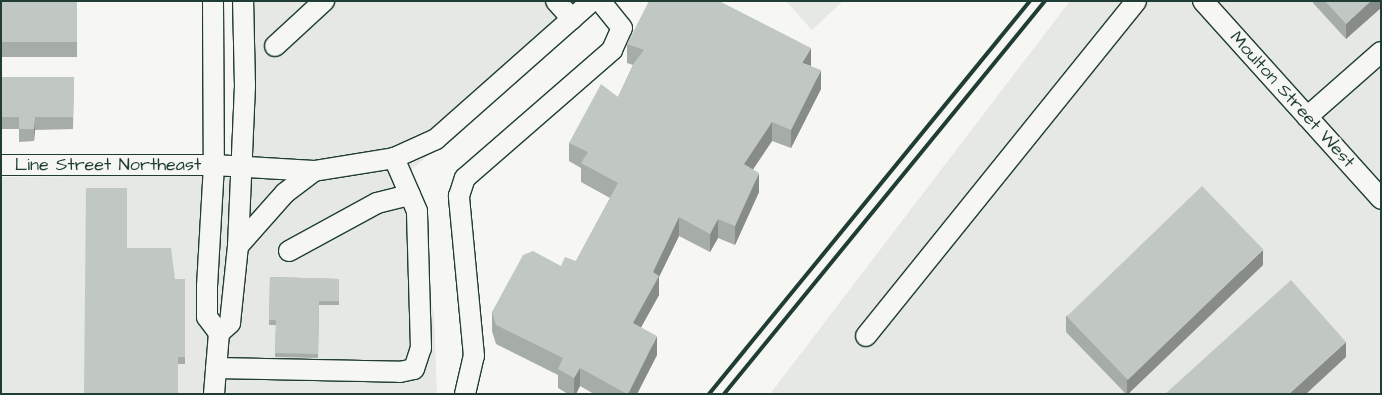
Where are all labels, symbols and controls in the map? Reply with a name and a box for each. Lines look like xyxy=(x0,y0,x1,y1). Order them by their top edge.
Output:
street label: Moulton Street West xyxy=(1225,27,1359,173)
street label: Line Street Northeast xyxy=(15,154,201,176)

